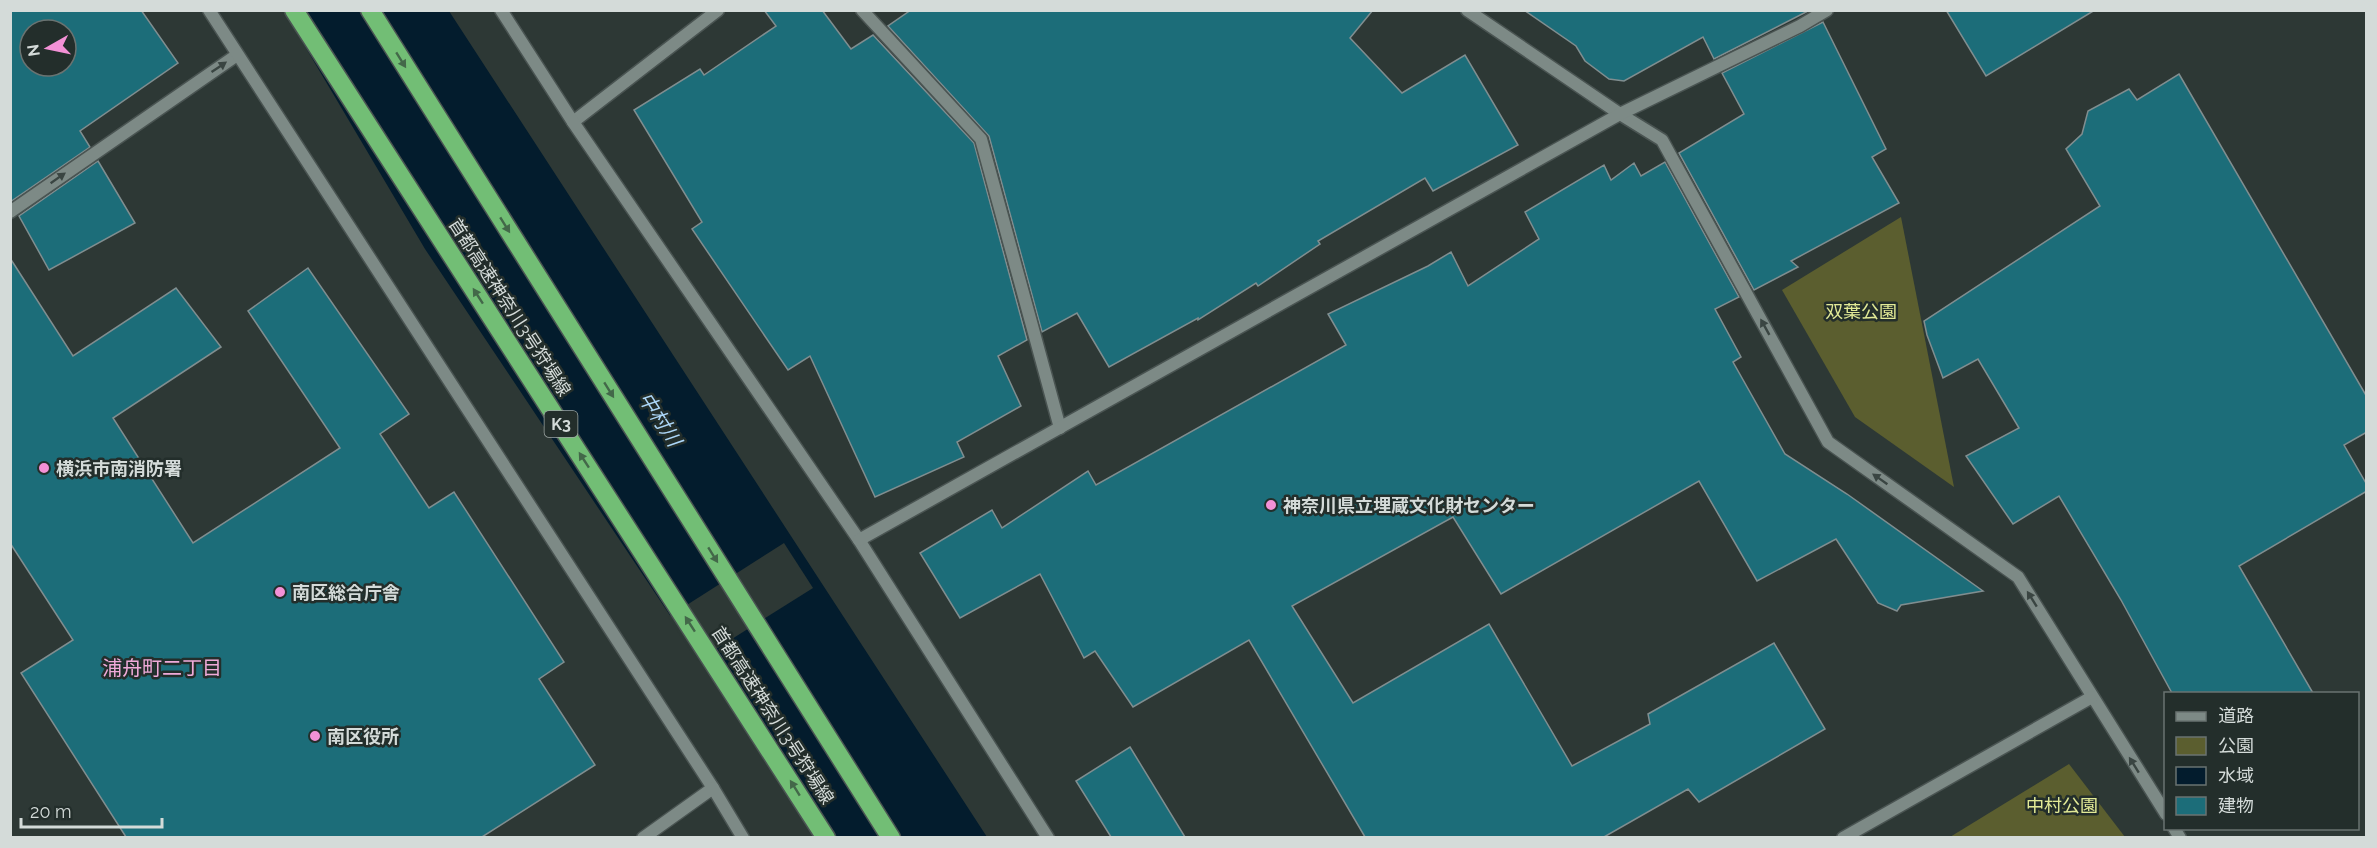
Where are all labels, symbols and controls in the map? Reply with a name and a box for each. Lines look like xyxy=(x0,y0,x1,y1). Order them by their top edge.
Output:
north arrow xyxy=(18,18,78,78)
text: N xyxy=(23,43,44,58)
one-way arrow xyxy=(395,52,406,68)
one-way arrow xyxy=(210,61,226,73)
one-way arrow xyxy=(50,172,66,184)
street label: 首都高速神奈川3号狩場線 xyxy=(445,214,575,400)
one-way arrow xyxy=(499,217,510,233)
one-way arrow xyxy=(473,288,484,304)
park label: 双葉公園 xyxy=(1825,301,1897,322)
one-way arrow xyxy=(1760,319,1770,336)
one-way arrow xyxy=(603,382,614,398)
water label: 中村川 xyxy=(634,387,687,452)
road number: K3 xyxy=(544,411,578,437)
one-way arrow xyxy=(579,452,590,468)
place label: 横浜市南消防署 xyxy=(56,458,182,479)
marker: 横浜市南消防署 xyxy=(37,461,51,475)
one-way arrow xyxy=(1873,473,1889,485)
place label: 神奈川県立埋蔵文化財センター xyxy=(1283,495,1535,516)
marker: 神奈川県立埋蔵文化財センター xyxy=(1264,498,1278,512)
one-way arrow xyxy=(707,547,718,563)
place label: 南区総合庁舎 xyxy=(292,582,400,603)
marker: 南区総合庁舎 xyxy=(273,585,287,599)
one-way arrow xyxy=(2026,591,2037,607)
one-way arrow xyxy=(684,616,695,632)
street label: 首都高速神奈川3号狩場線 xyxy=(708,622,838,808)
district label: 浦舟町二丁目 xyxy=(102,656,222,680)
legend xyxy=(2164,692,2359,830)
text: 道路 xyxy=(2218,705,2254,726)
place label: 南区役所 xyxy=(327,726,399,747)
marker: 南区役所 xyxy=(308,729,322,743)
text: 公園 xyxy=(2218,735,2254,756)
one-way arrow xyxy=(2129,757,2140,773)
text: 水域 xyxy=(2218,765,2254,786)
one-way arrow xyxy=(790,780,801,796)
scale bar xyxy=(21,791,162,829)
park label: 中村公園 xyxy=(2026,795,2098,816)
text: 建物 xyxy=(2218,795,2254,816)
text: 20 m xyxy=(30,801,72,822)

